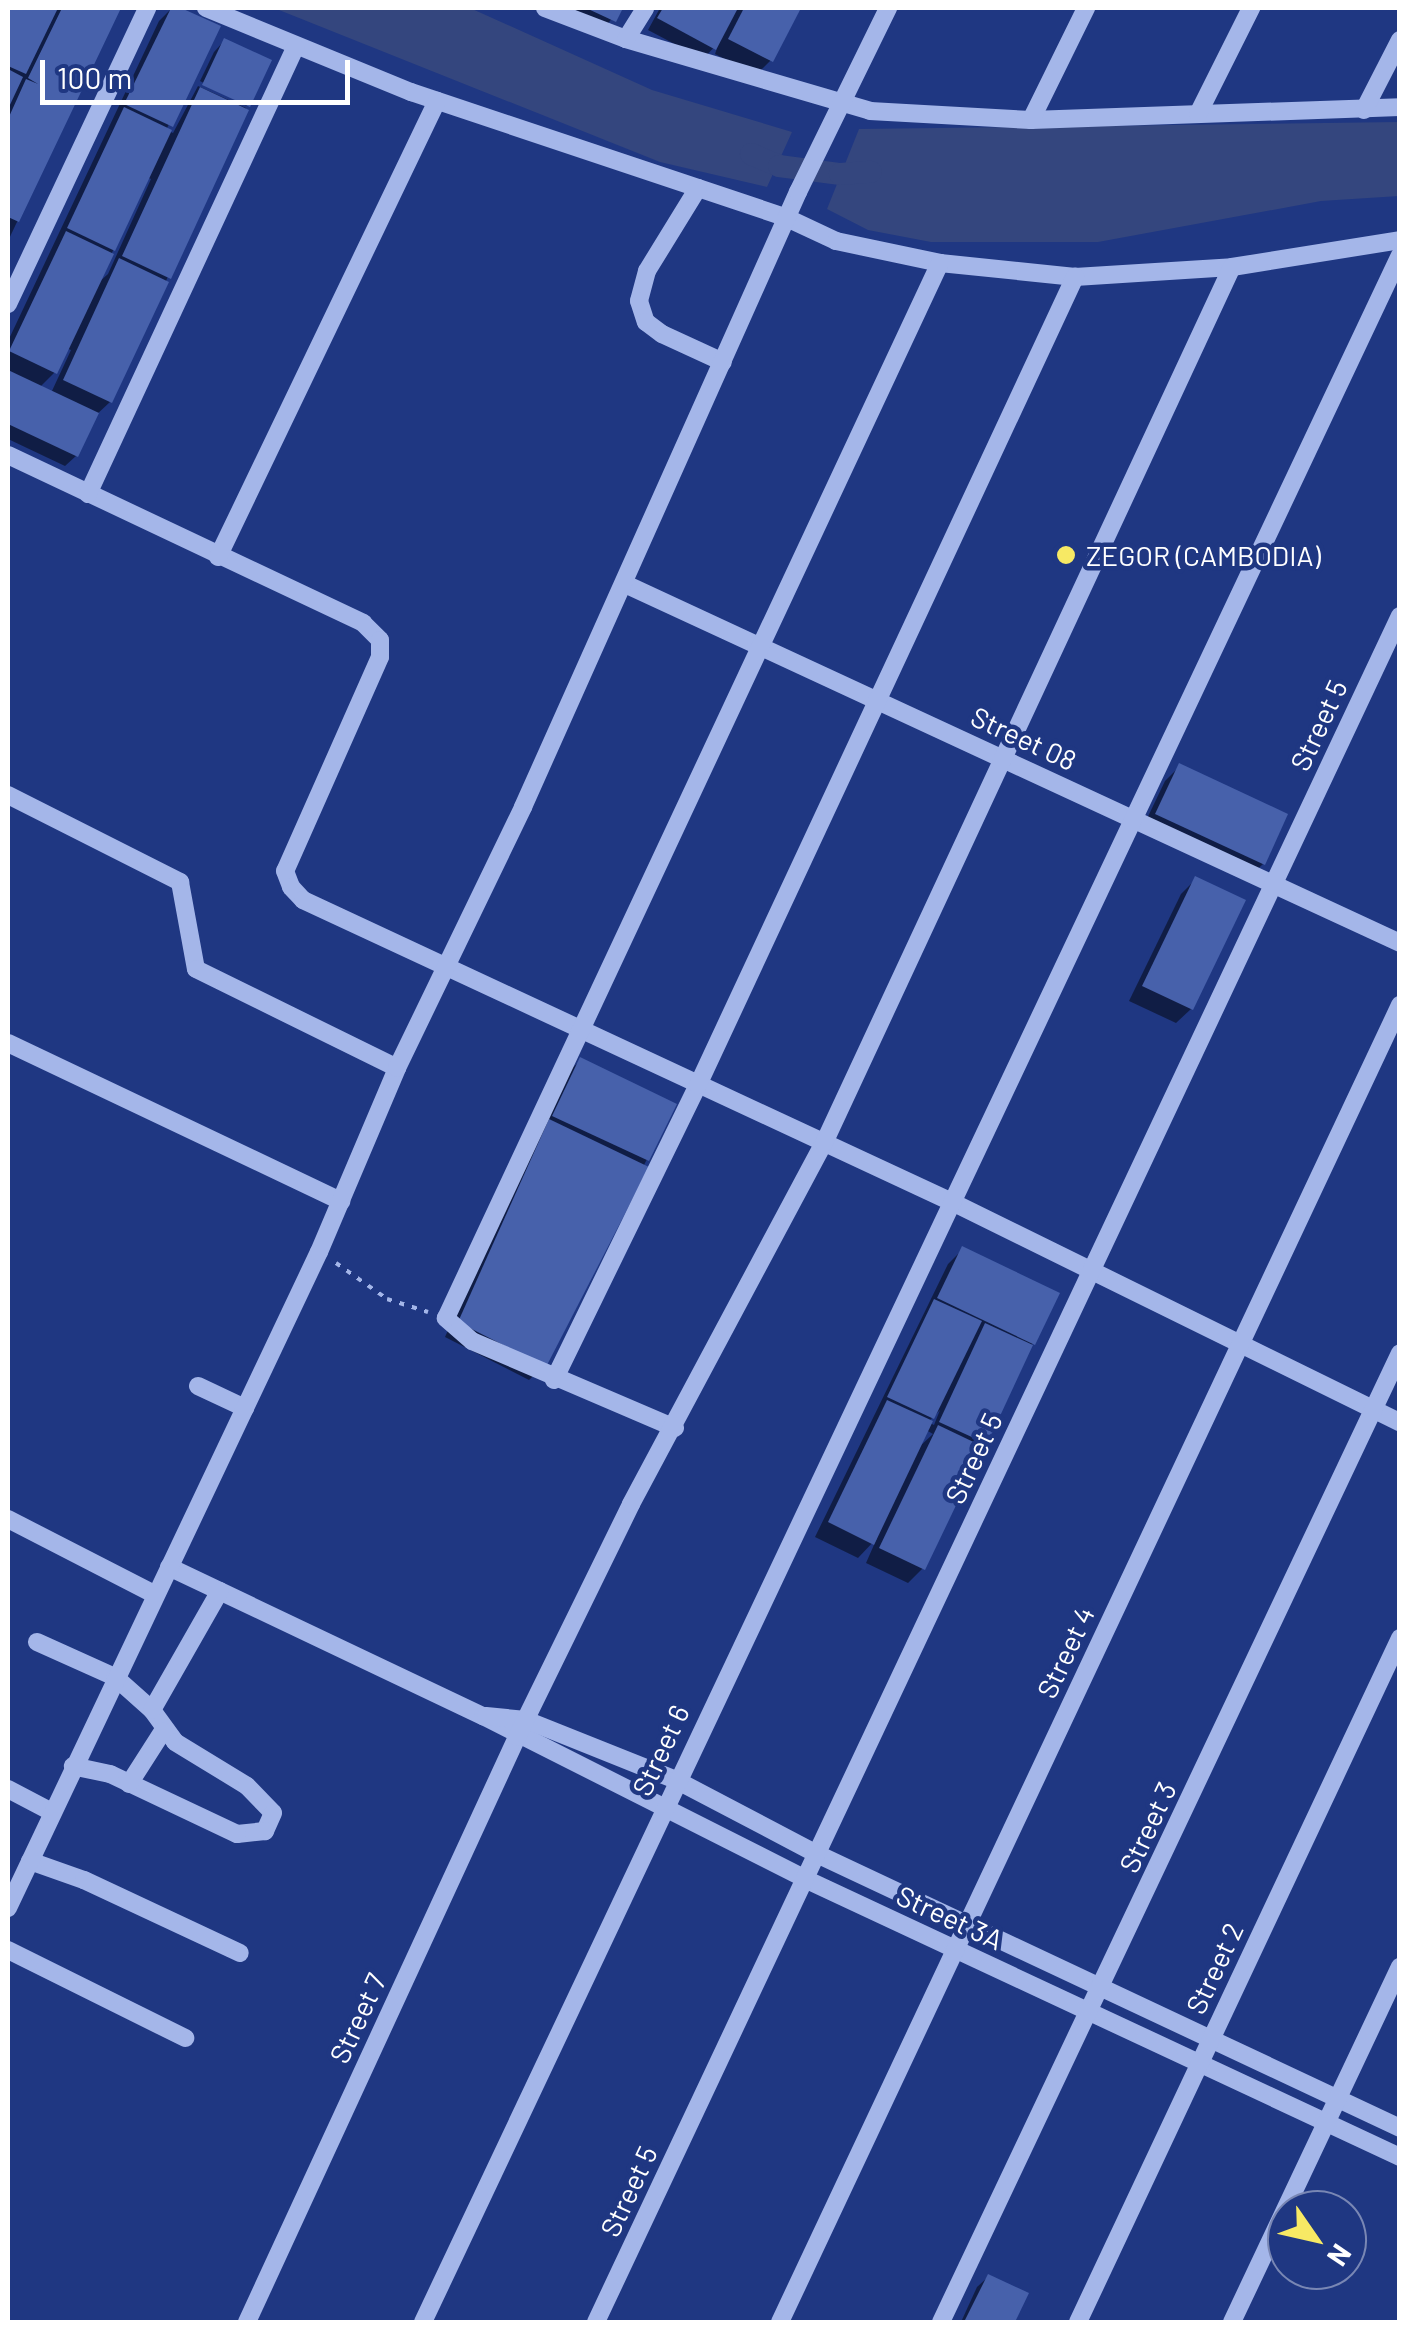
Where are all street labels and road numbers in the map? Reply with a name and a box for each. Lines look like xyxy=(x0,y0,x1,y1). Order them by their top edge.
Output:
street label: Street 5 xyxy=(1282,674,1354,776)
street label: Street 08 xyxy=(966,699,1082,777)
street label: Street 5 xyxy=(937,1407,1009,1509)
street label: Street 4 xyxy=(1029,1601,1101,1703)
street label: Street 6 xyxy=(624,1699,696,1801)
street label: Street 3 xyxy=(1111,1776,1183,1878)
street label: Street 3A xyxy=(891,1878,1009,1956)
street label: Street 2 xyxy=(1178,1917,1250,2019)
street label: Street 7 xyxy=(322,1968,392,2068)
street label: Street 5 xyxy=(592,2140,664,2242)

